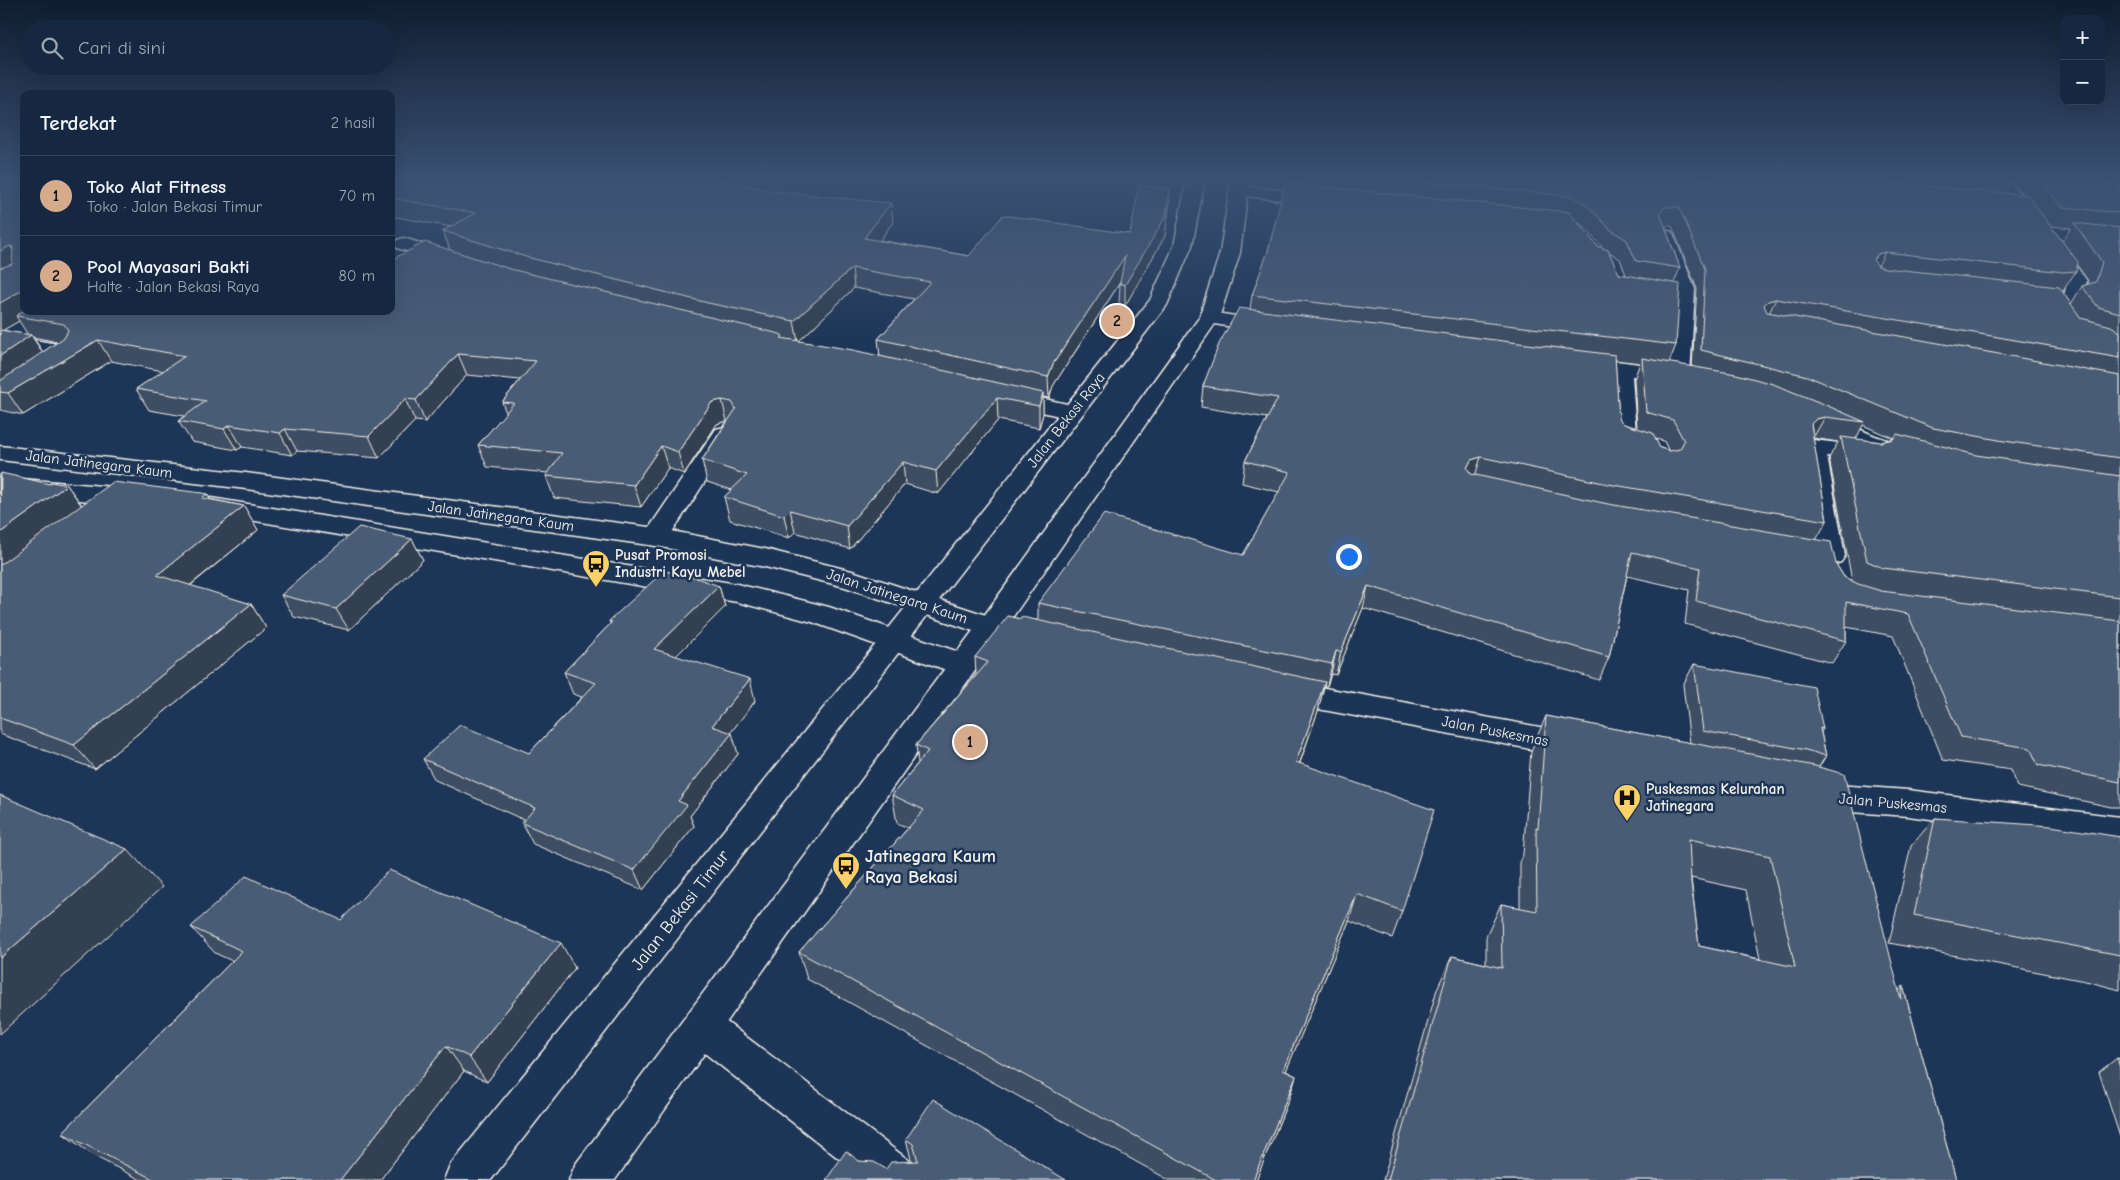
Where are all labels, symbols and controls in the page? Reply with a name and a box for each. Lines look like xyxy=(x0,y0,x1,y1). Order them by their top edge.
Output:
map controls xyxy=(2060,15,2105,105)
button: + xyxy=(2060,15,2105,60)
search box xyxy=(20,20,395,75)
icon: search xyxy=(38,34,66,62)
text: Cari di sini xyxy=(78,37,165,59)
button: − xyxy=(2060,60,2105,105)
text: Terdekat xyxy=(40,111,116,135)
text: 2 hasil xyxy=(331,114,375,132)
text: Toko Alat Fitness xyxy=(87,176,226,198)
text: 1 xyxy=(53,187,59,205)
text: 70 m xyxy=(339,187,375,205)
text: Toko · Jalan Bekasi Timur xyxy=(87,198,262,216)
text: Pool Mayasari Bakti xyxy=(87,256,250,278)
text: 2 xyxy=(52,267,60,285)
text: 80 m xyxy=(338,267,375,285)
text: Halte · Jalan Bekasi Raya xyxy=(87,278,259,296)
pin: 2 xyxy=(1101,302,1133,340)
street label: Jalan Bekasi Raya xyxy=(1023,369,1109,471)
street label: Jalan Jatinegara Kaum xyxy=(25,446,173,482)
street label: Jalan Jatinegara Kaum xyxy=(427,497,575,535)
your location xyxy=(1336,544,1362,570)
place label: Pusat Promosi Industri Kayu Mebel xyxy=(615,546,745,581)
bus stop icon: Pusat Promosi Industri Kayu Mebel xyxy=(581,549,611,588)
street label: Jalan Jatinegara Kaum xyxy=(824,565,970,627)
street label: Jalan Puskesmas xyxy=(1440,712,1550,750)
pin: 1 xyxy=(954,723,986,761)
place label: Puskesmas Kelurahan Jatinegara xyxy=(1646,780,1785,815)
hospital icon: Puskesmas Kelurahan Jatinegara xyxy=(1612,783,1642,822)
street label: Jalan Puskesmas xyxy=(1838,789,1948,817)
street label: Jalan Bekasi Timur xyxy=(627,845,734,975)
place label: Jatinegara Kaum Raya Bekasi xyxy=(865,846,996,888)
bus stop icon: Jatinegara Kaum Raya Bekasi xyxy=(831,851,861,890)

